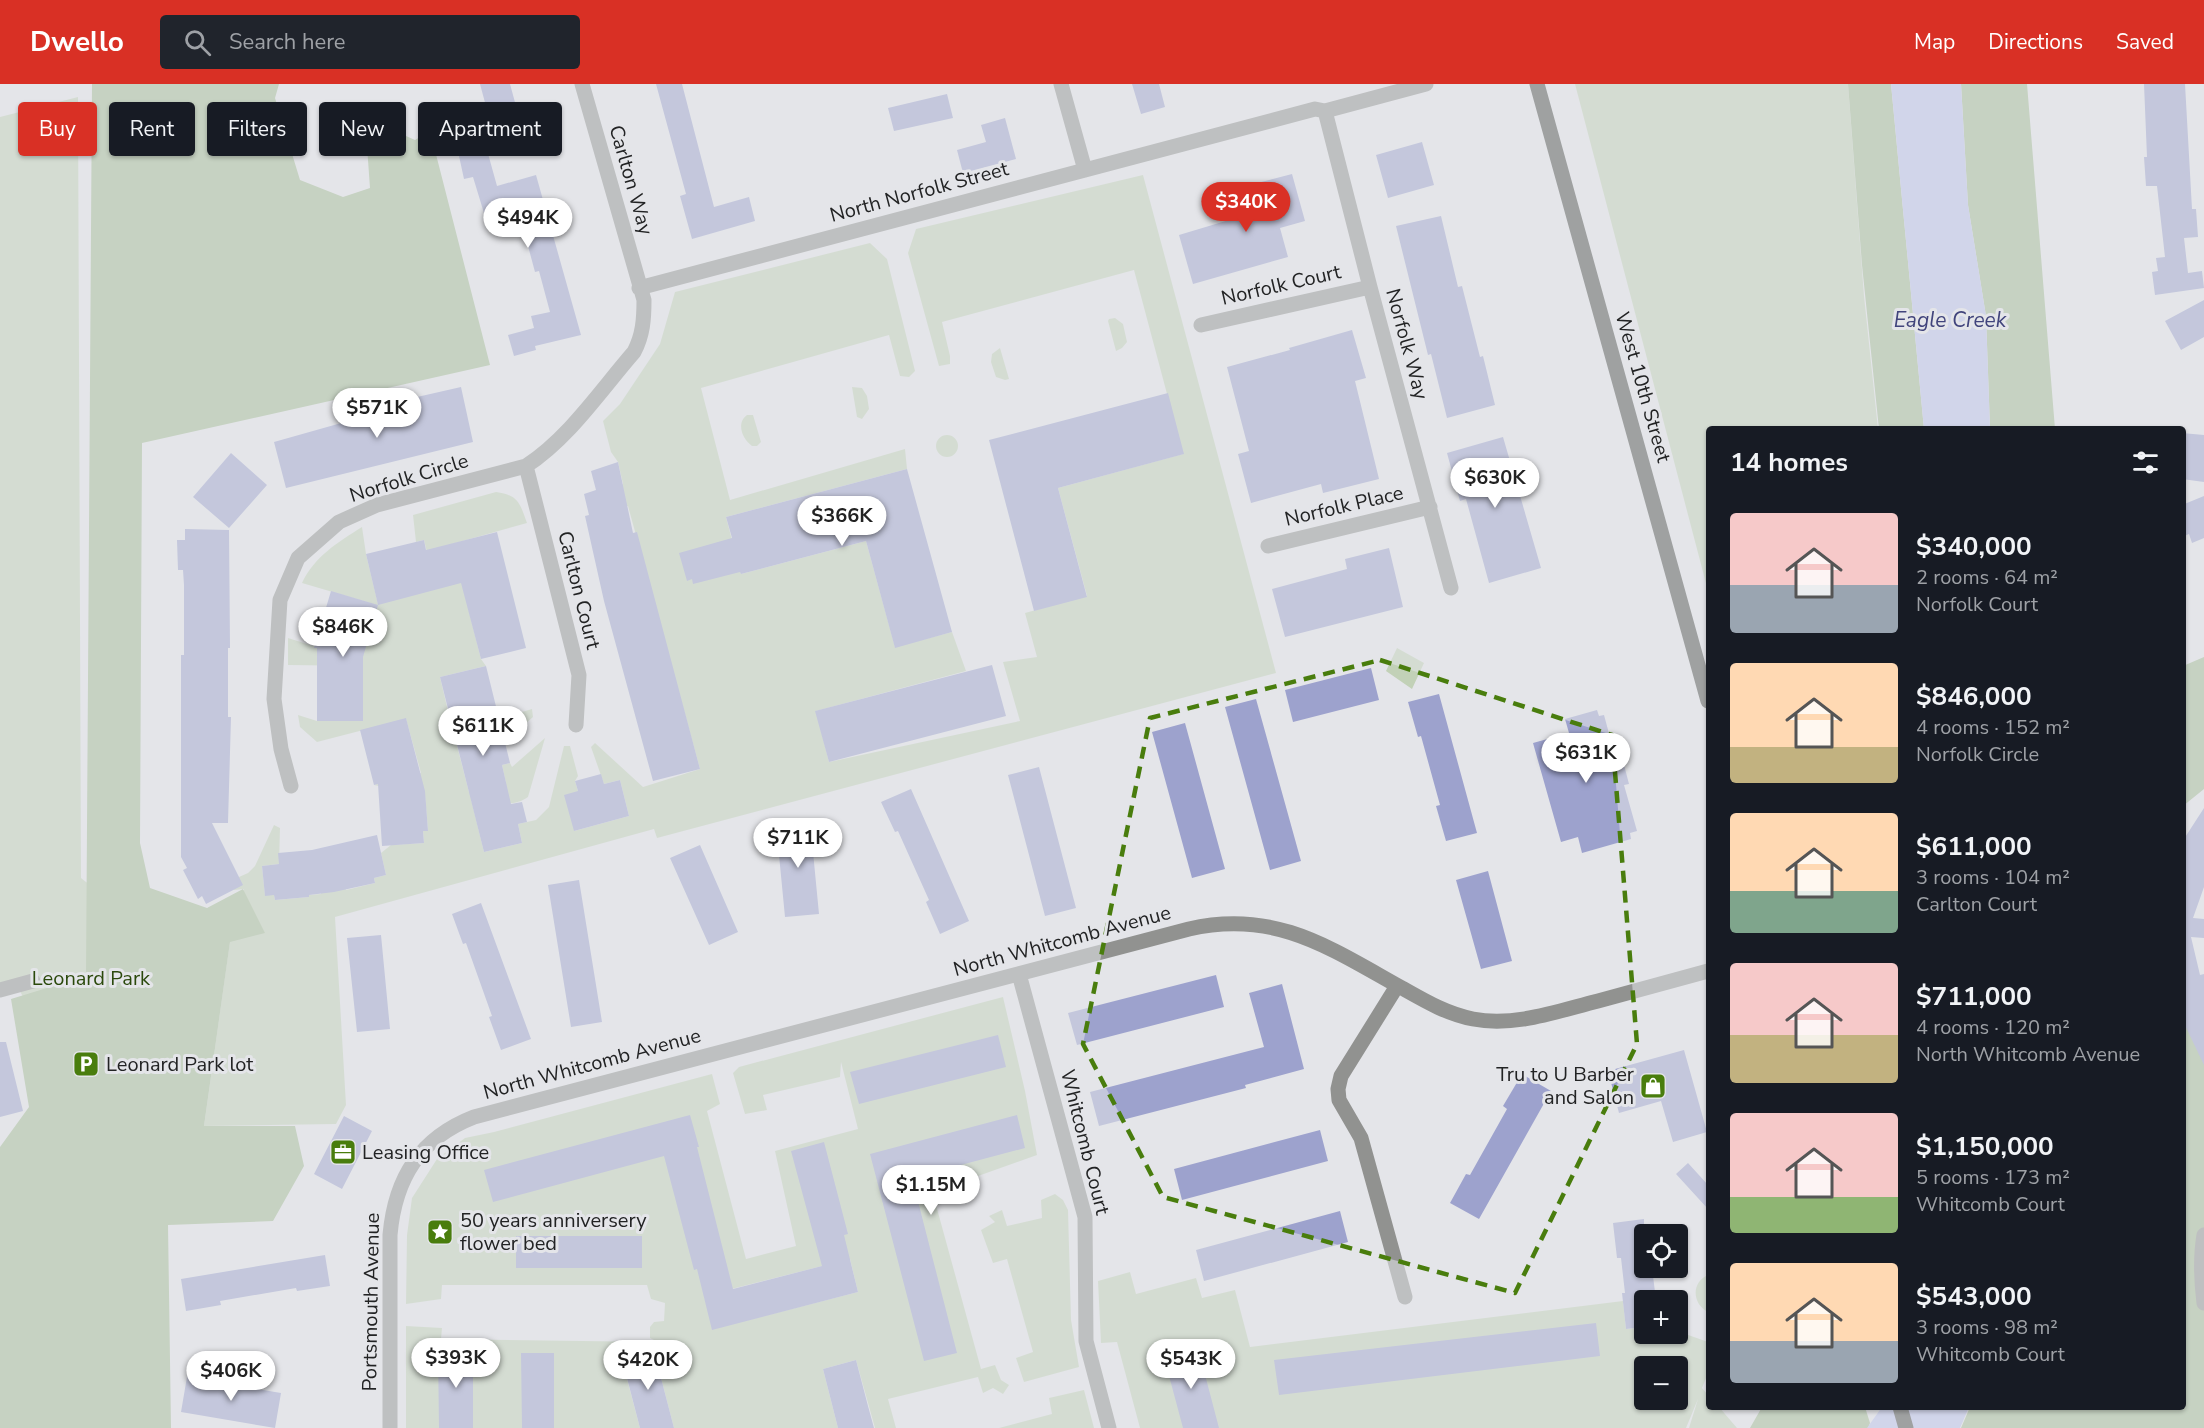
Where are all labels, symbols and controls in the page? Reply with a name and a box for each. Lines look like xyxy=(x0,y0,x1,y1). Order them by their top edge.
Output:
search box xyxy=(160,15,580,69)
text: Dwello xyxy=(30,23,124,61)
icon: search xyxy=(181,26,214,59)
text: Search here xyxy=(229,27,346,57)
text: Map xyxy=(1914,28,1955,56)
text: Directions xyxy=(1988,28,2083,56)
text: Saved xyxy=(2116,28,2174,56)
chip: Buy xyxy=(18,102,97,156)
chip: Rent xyxy=(109,102,195,156)
chip: Filters xyxy=(207,102,307,156)
chip: New xyxy=(319,102,406,156)
chip: Apartment xyxy=(418,102,562,156)
street label: Carlton Way xyxy=(602,122,660,239)
street label: North Norfolk Street xyxy=(827,155,1012,229)
pin: $340K xyxy=(1204,182,1288,233)
text: $340K xyxy=(1215,188,1277,215)
pin: $494K xyxy=(486,198,570,249)
text: $494K xyxy=(497,204,559,231)
street label: Norfolk Court xyxy=(1219,258,1344,312)
street label: Norfolk Way xyxy=(1379,286,1435,403)
water label: Eagle Creek xyxy=(1894,306,2007,334)
street label: West 10th Street xyxy=(1609,309,1678,466)
pin: $571K xyxy=(335,388,419,439)
text: $571K xyxy=(346,394,408,421)
text: 14 homes xyxy=(1730,445,1848,480)
icon: filters xyxy=(2129,446,2162,479)
street label: Norfolk Circle xyxy=(346,447,472,509)
pin: $630K xyxy=(1453,458,1537,509)
text: $630K xyxy=(1464,464,1526,491)
street label: Norfolk Place xyxy=(1282,479,1406,533)
pin: $366K xyxy=(800,496,884,547)
text: $366K xyxy=(811,502,873,529)
street label: Carlton Court xyxy=(551,528,607,653)
text: $340,000 xyxy=(1916,529,2032,564)
icon: home xyxy=(1778,537,1850,609)
text: 2 rooms · 64 m² xyxy=(1916,564,2058,591)
text: Norfolk Court xyxy=(1916,591,2038,618)
pin: $846K xyxy=(301,607,385,658)
text: $846K xyxy=(312,613,374,640)
text: $846,000 xyxy=(1916,679,2032,714)
icon: home xyxy=(1778,687,1850,759)
pin: $611K xyxy=(441,706,525,757)
text: $611K xyxy=(452,712,514,739)
text: 4 rooms · 152 m² xyxy=(1916,714,2070,741)
pin: $631K xyxy=(1544,733,1628,784)
text: $631K xyxy=(1555,739,1617,766)
text: Norfolk Circle xyxy=(1916,741,2039,768)
pin: $711K xyxy=(756,818,840,869)
text: $711K xyxy=(767,824,829,851)
text: $611,000 xyxy=(1916,829,2032,864)
icon: home xyxy=(1778,837,1850,909)
text: 3 rooms · 104 m² xyxy=(1916,864,2070,891)
text: Carlton Court xyxy=(1916,891,2037,918)
street label: North Whitcomb Avenue xyxy=(950,899,1174,983)
park label: Leonard Park xyxy=(32,965,151,992)
text: $711,000 xyxy=(1916,979,2032,1014)
icon: home xyxy=(1778,987,1850,1059)
text: 4 rooms · 120 m² xyxy=(1916,1014,2070,1041)
street label: North Whitcomb Avenue xyxy=(480,1022,704,1106)
text: North Whitcomb Avenue xyxy=(1916,1041,2140,1068)
parking icon: Leonard Park lot xyxy=(71,1049,101,1079)
place label: Leonard Park lot xyxy=(106,1051,254,1078)
place label: Tru to U Barber and Salon xyxy=(1496,1061,1634,1111)
street label: Whitcomb Court xyxy=(1054,1067,1116,1218)
shop icon: Tru to U Barber and Salon xyxy=(1638,1071,1668,1101)
text: $1,150,000 xyxy=(1916,1129,2054,1164)
office icon: Leasing Office xyxy=(328,1137,358,1167)
icon: home xyxy=(1778,1137,1850,1209)
place label: Leasing Office xyxy=(362,1139,489,1166)
text: 5 rooms · 173 m² xyxy=(1916,1164,2070,1191)
pin: $1.15M xyxy=(882,1165,980,1216)
text: $1.15M xyxy=(896,1171,966,1198)
text: Whitcomb Court xyxy=(1916,1191,2065,1218)
place label: 50 years anniversery flower bed xyxy=(460,1207,647,1257)
street label: Portsmouth Avenue xyxy=(356,1212,386,1392)
place icon: 50 years anniversery flower bed xyxy=(425,1217,455,1247)
map controls xyxy=(1634,1224,1688,1410)
button: locate xyxy=(1634,1224,1688,1278)
text: $543,000 xyxy=(1916,1279,2032,1314)
icon: home xyxy=(1778,1287,1850,1359)
button: + xyxy=(1634,1290,1688,1344)
text: 3 rooms · 98 m² xyxy=(1916,1314,2058,1341)
pin: $393K xyxy=(414,1338,498,1389)
pin: $543K xyxy=(1149,1339,1233,1390)
pin: $420K xyxy=(606,1340,690,1391)
text: Whitcomb Court xyxy=(1916,1341,2065,1368)
text: $393K xyxy=(425,1344,487,1371)
text: $543K xyxy=(1160,1345,1222,1372)
text: $420K xyxy=(617,1346,679,1373)
pin: $406K xyxy=(189,1351,273,1402)
button: − xyxy=(1634,1356,1688,1410)
text: $406K xyxy=(200,1357,262,1384)

